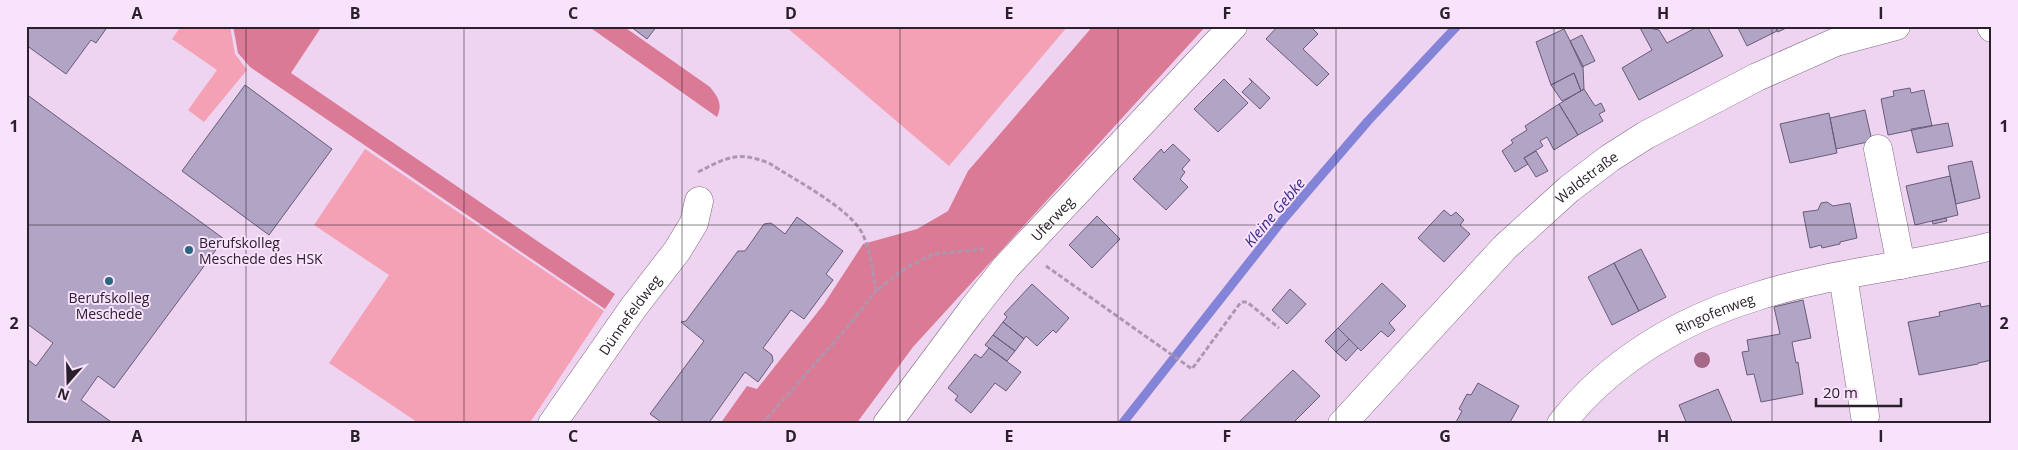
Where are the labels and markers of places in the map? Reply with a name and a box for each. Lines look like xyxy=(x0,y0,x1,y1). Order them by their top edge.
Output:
place label: Berufskolleg Meschede des HSK xyxy=(199,233,323,268)
marker: Berufskolleg Meschede des HSK xyxy=(183,244,195,256)
marker: Berufskolleg Meschede xyxy=(103,275,115,287)
place label: Berufskolleg Meschede xyxy=(69,288,150,323)

